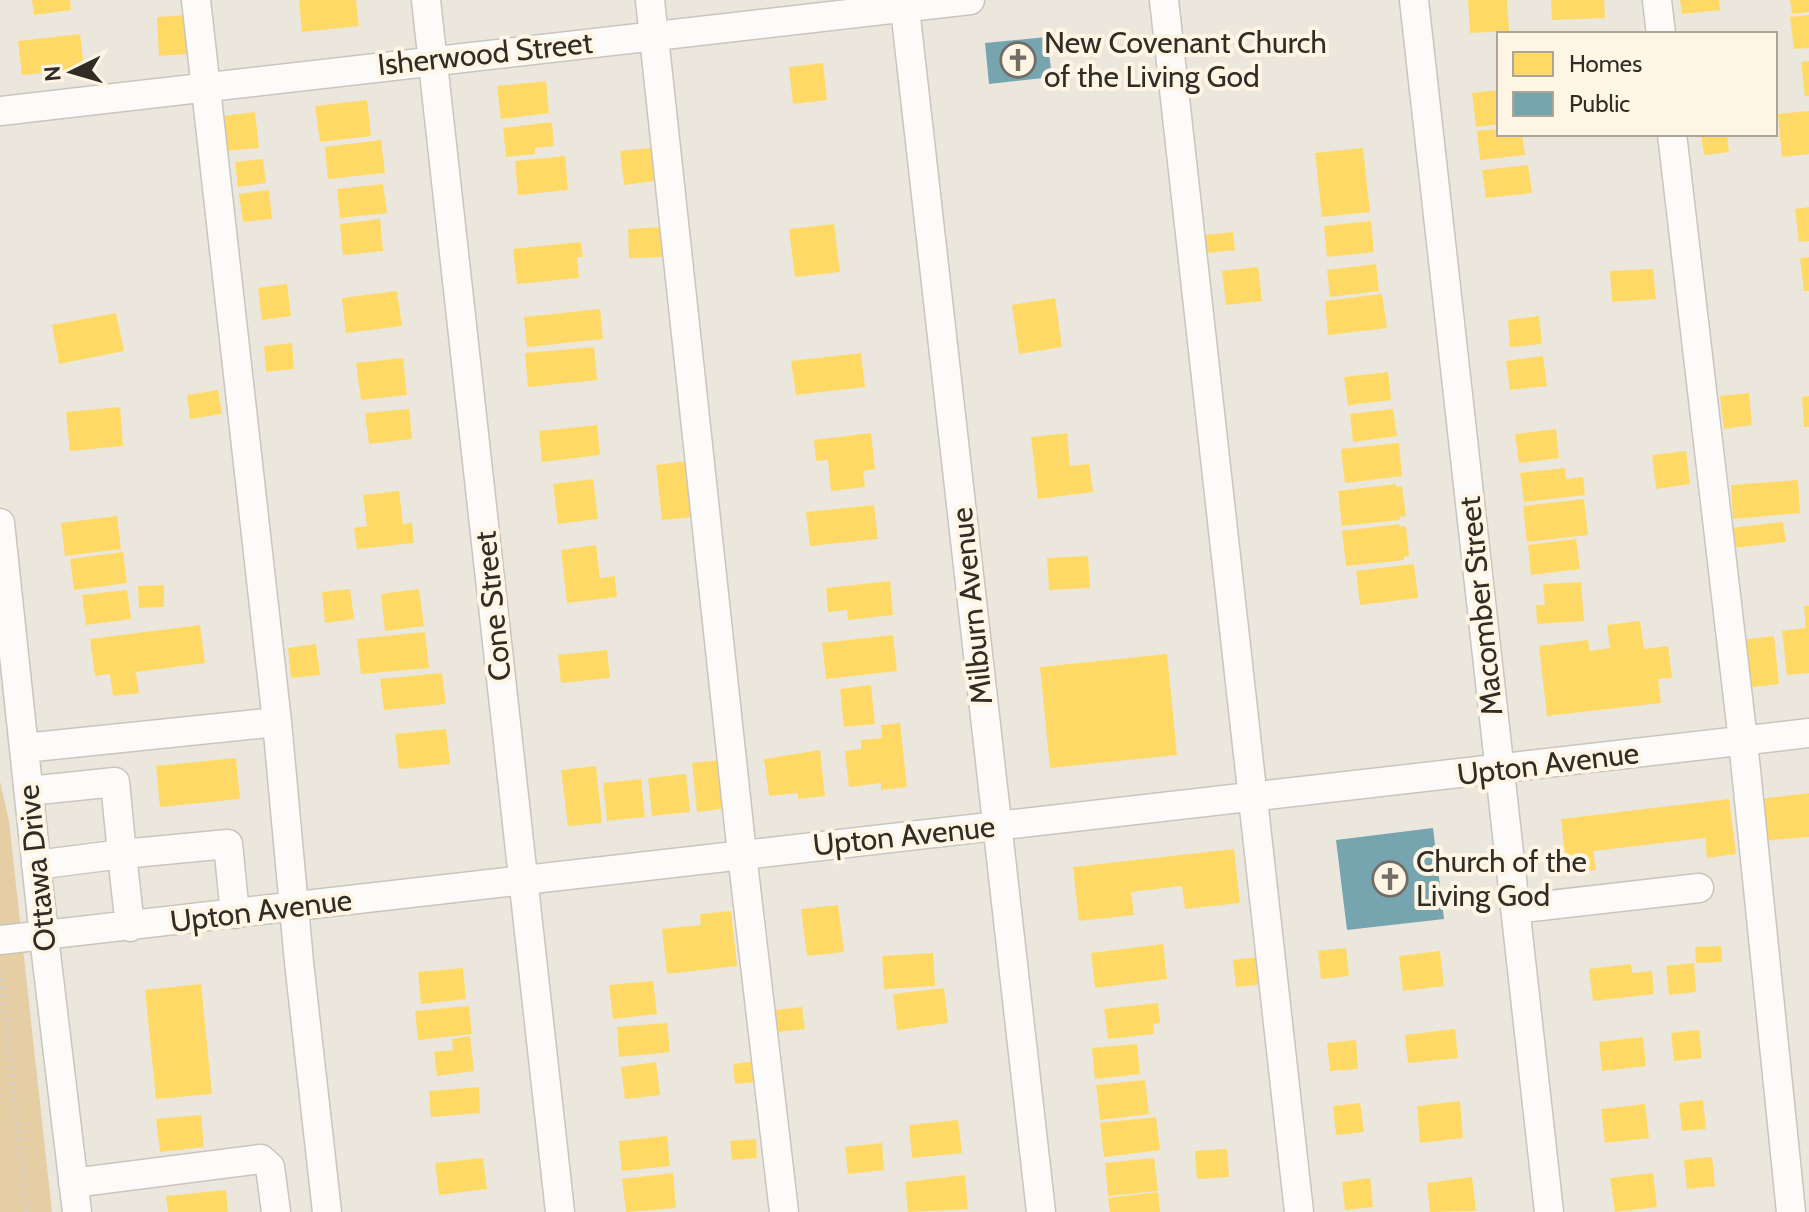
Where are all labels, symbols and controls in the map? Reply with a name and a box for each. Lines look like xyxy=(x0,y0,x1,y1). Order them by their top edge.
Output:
street label: Isherwood Street xyxy=(376,24,594,83)
place label: New Covenant Church of the Living God xyxy=(1044,24,1327,95)
north arrow xyxy=(32,32,112,112)
legend xyxy=(1497,32,1777,136)
church icon: New Covenant Church of the Living God xyxy=(999,41,1037,79)
text: Homes xyxy=(1569,49,1642,78)
text: N xyxy=(38,65,67,83)
text: Public xyxy=(1569,89,1630,118)
street label: Macomber Street xyxy=(1451,495,1510,717)
street label: Milburn Avenue xyxy=(943,506,1000,706)
street label: Cone Street xyxy=(466,529,519,683)
street label: Upton Avenue xyxy=(1455,734,1641,793)
street label: Ottawa Drive xyxy=(9,783,64,953)
street label: Upton Avenue xyxy=(811,808,997,863)
place label: Church of the Living God xyxy=(1416,843,1587,914)
church icon: Church of the Living God xyxy=(1371,860,1409,898)
street label: Upton Avenue xyxy=(168,881,354,940)

